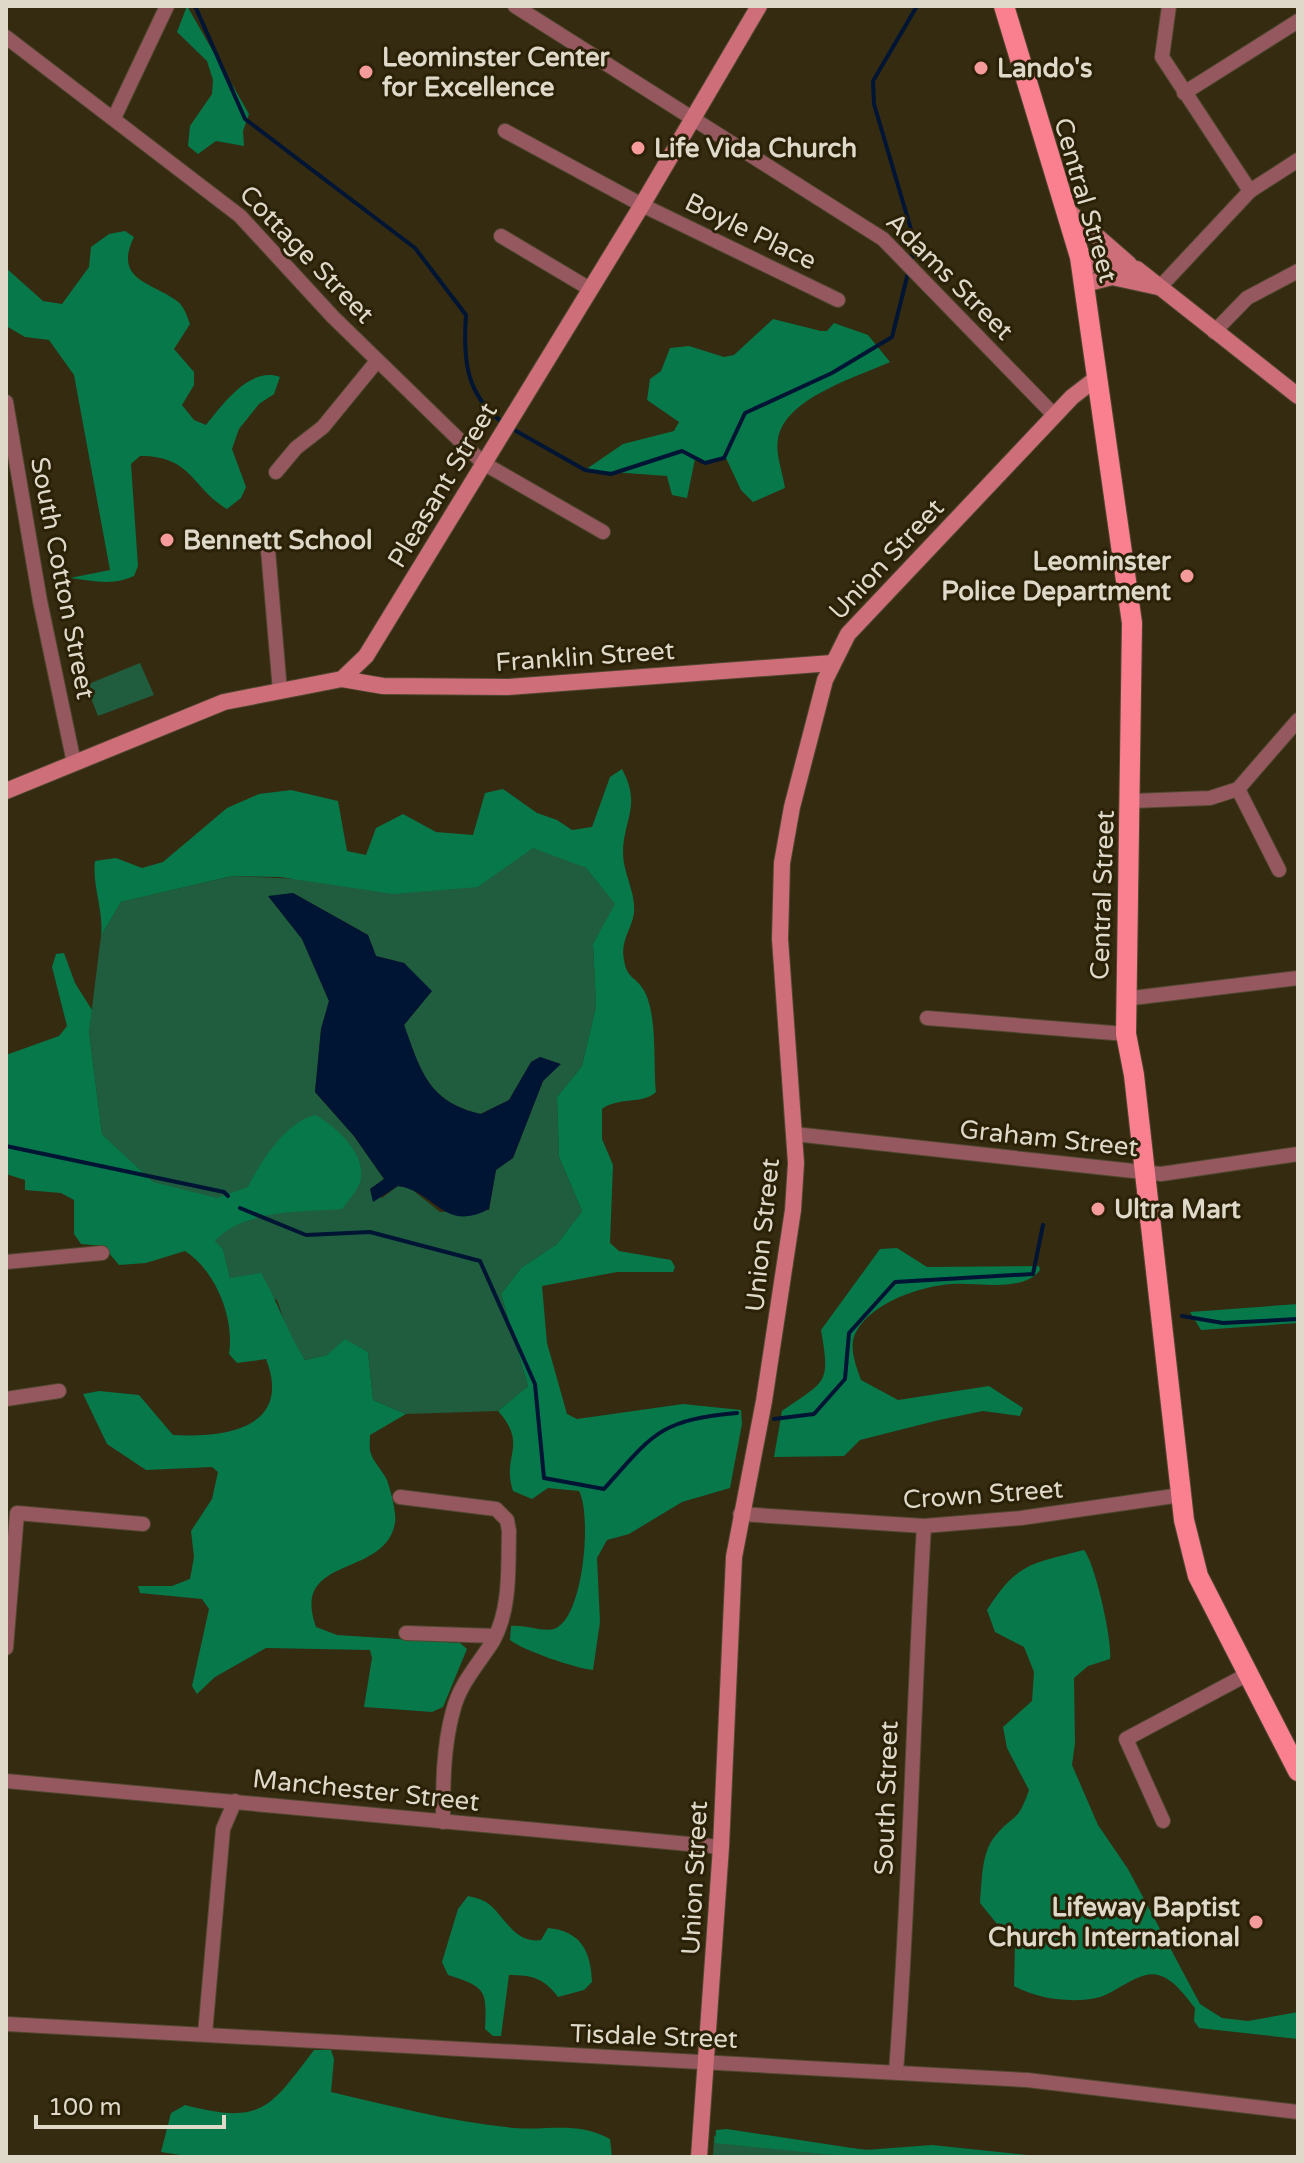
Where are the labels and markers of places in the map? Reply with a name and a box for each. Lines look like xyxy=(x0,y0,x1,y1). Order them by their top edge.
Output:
place label: Leominster Center for Excellence xyxy=(382,42,611,103)
place label: Lando's xyxy=(997,53,1093,84)
marker: Lando's xyxy=(972,59,990,77)
marker: Leominster Center for Excellence xyxy=(357,63,375,81)
place label: Life Vida Church xyxy=(654,133,857,164)
marker: Life Vida Church xyxy=(629,139,647,157)
place label: Bennett School xyxy=(183,525,372,556)
marker: Bennett School xyxy=(158,531,176,549)
place label: Leominster Police Department xyxy=(941,546,1172,607)
marker: Leominster Police Department xyxy=(1178,567,1196,585)
place label: Ultra Mart xyxy=(1114,1194,1241,1225)
marker: Ultra Mart xyxy=(1089,1200,1107,1218)
place label: Lifeway Baptist Church International xyxy=(988,1892,1240,1953)
marker: Lifeway Baptist Church International xyxy=(1247,1913,1265,1931)

